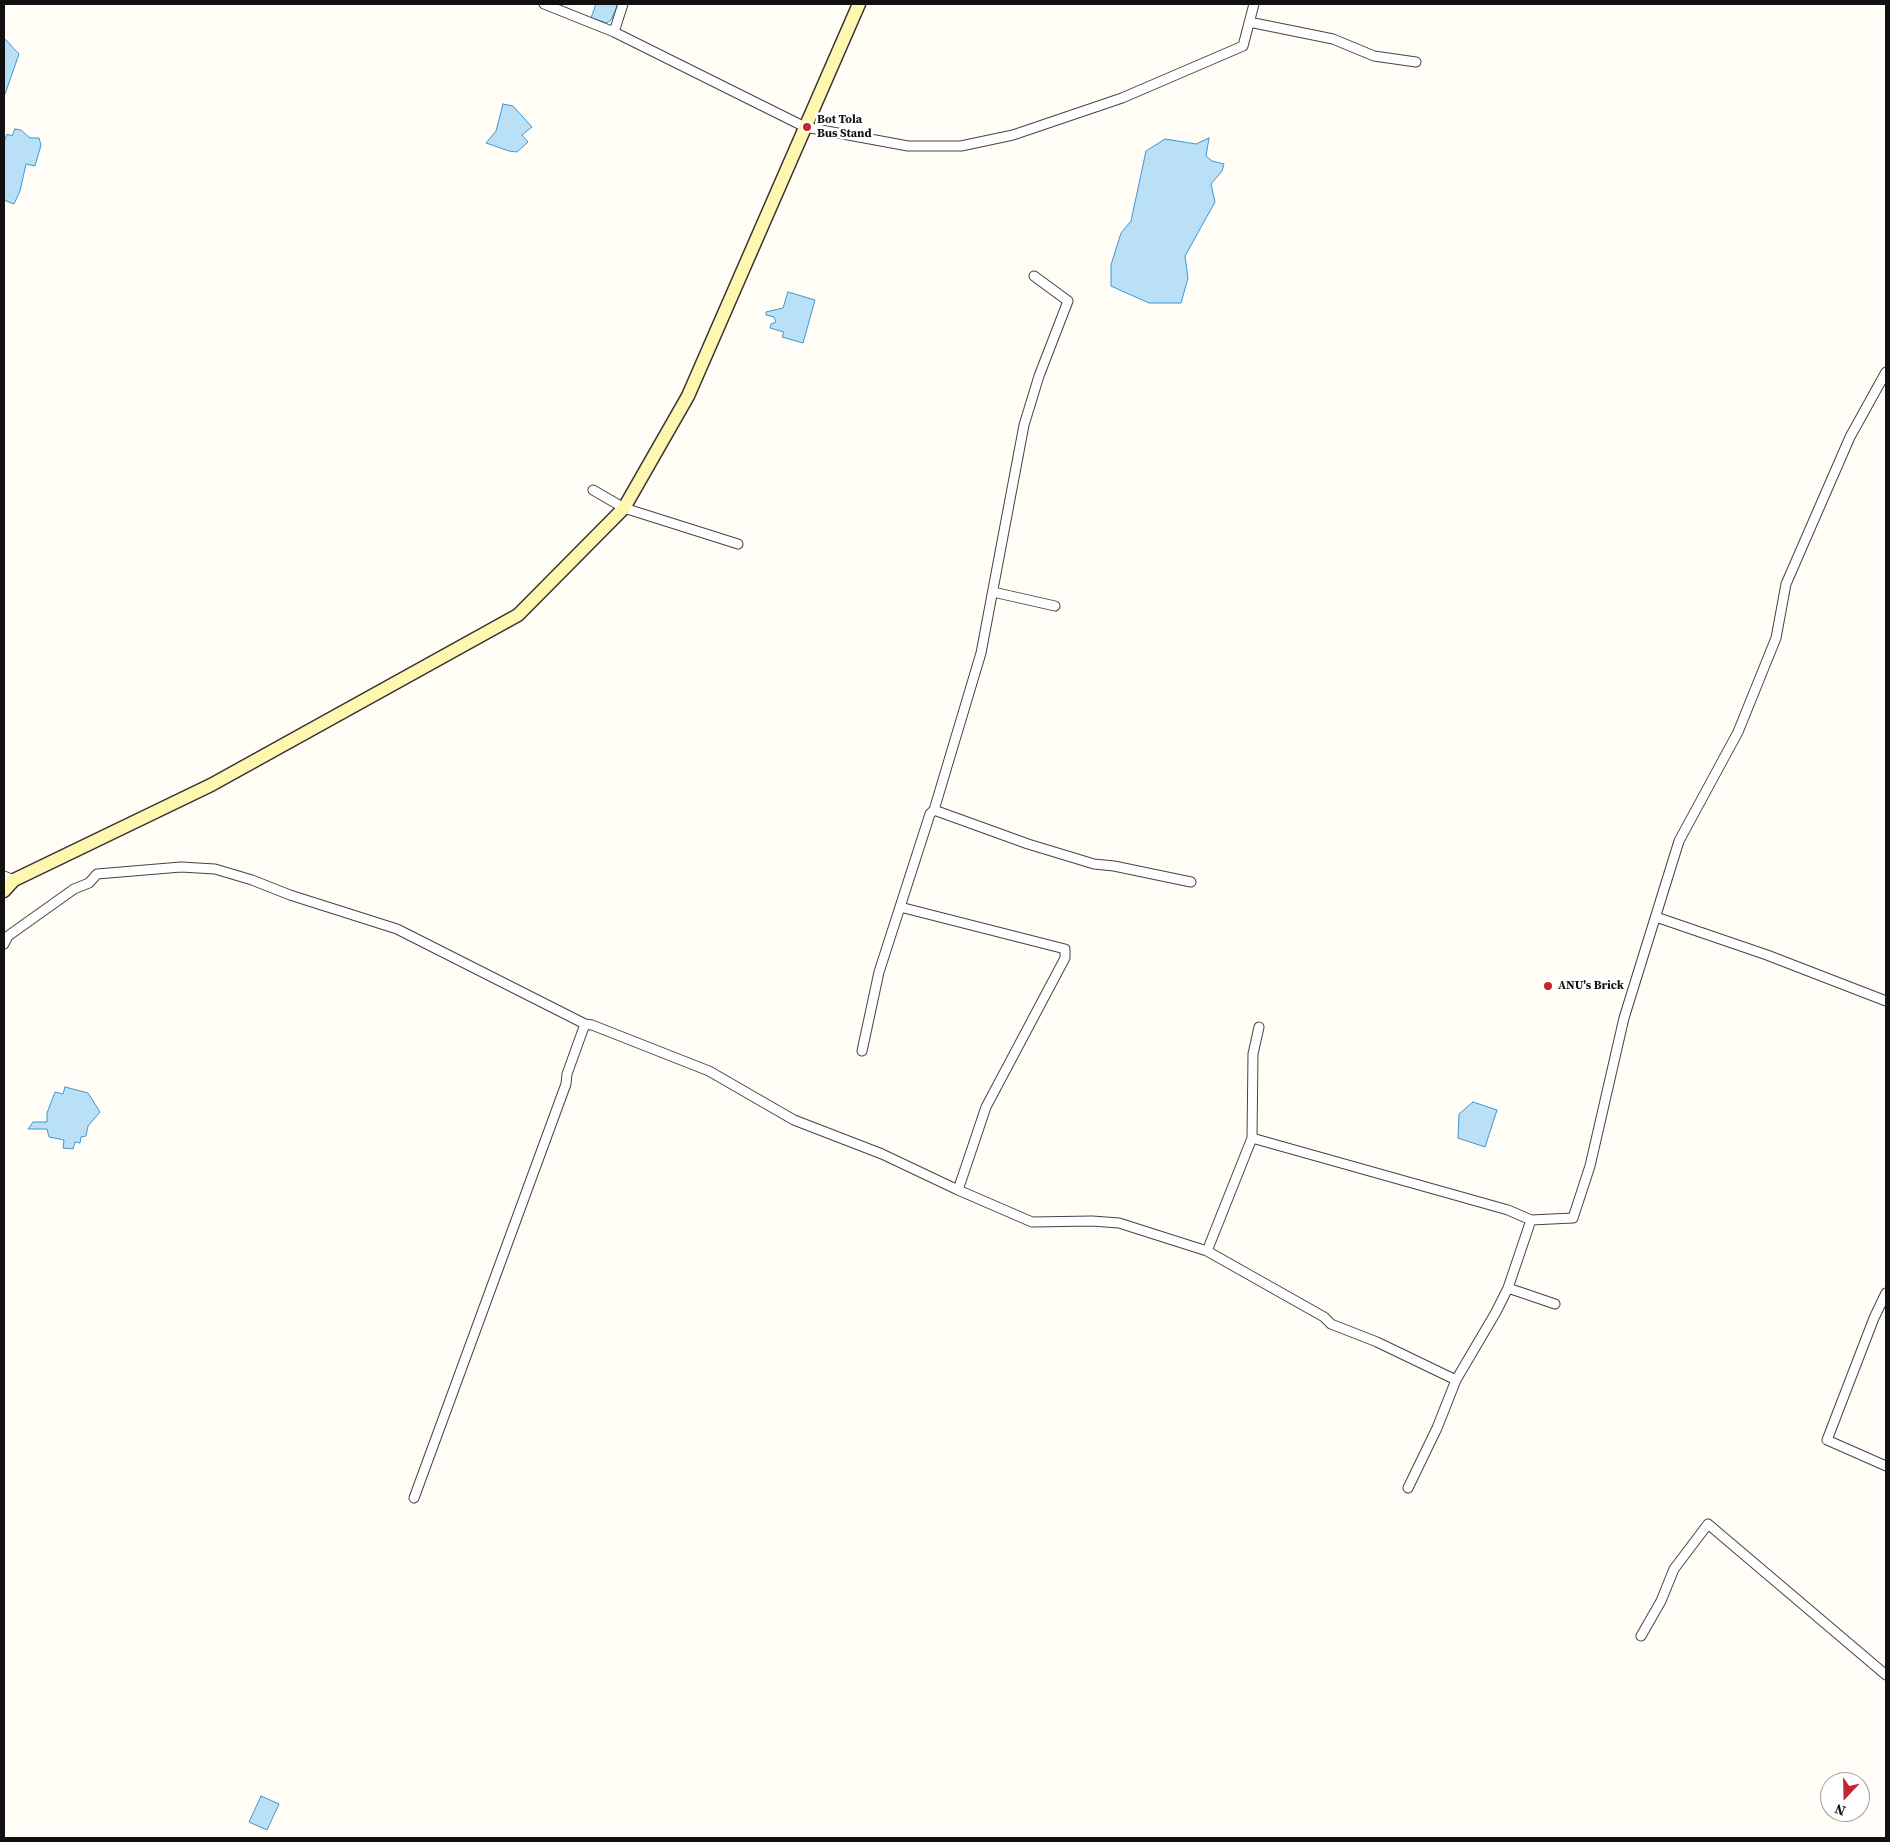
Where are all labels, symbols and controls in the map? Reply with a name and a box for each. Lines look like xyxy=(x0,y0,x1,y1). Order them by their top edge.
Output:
place label: Bot Tola Bus Stand xyxy=(817,113,872,141)
marker: Bot Tola Bus Stand xyxy=(801,121,813,133)
place label: ANU's Brick xyxy=(1558,979,1624,993)
marker: ANU's Brick xyxy=(1542,980,1554,992)
north arrow xyxy=(1820,1772,1870,1822)
text: N xyxy=(1832,1799,1848,1821)

